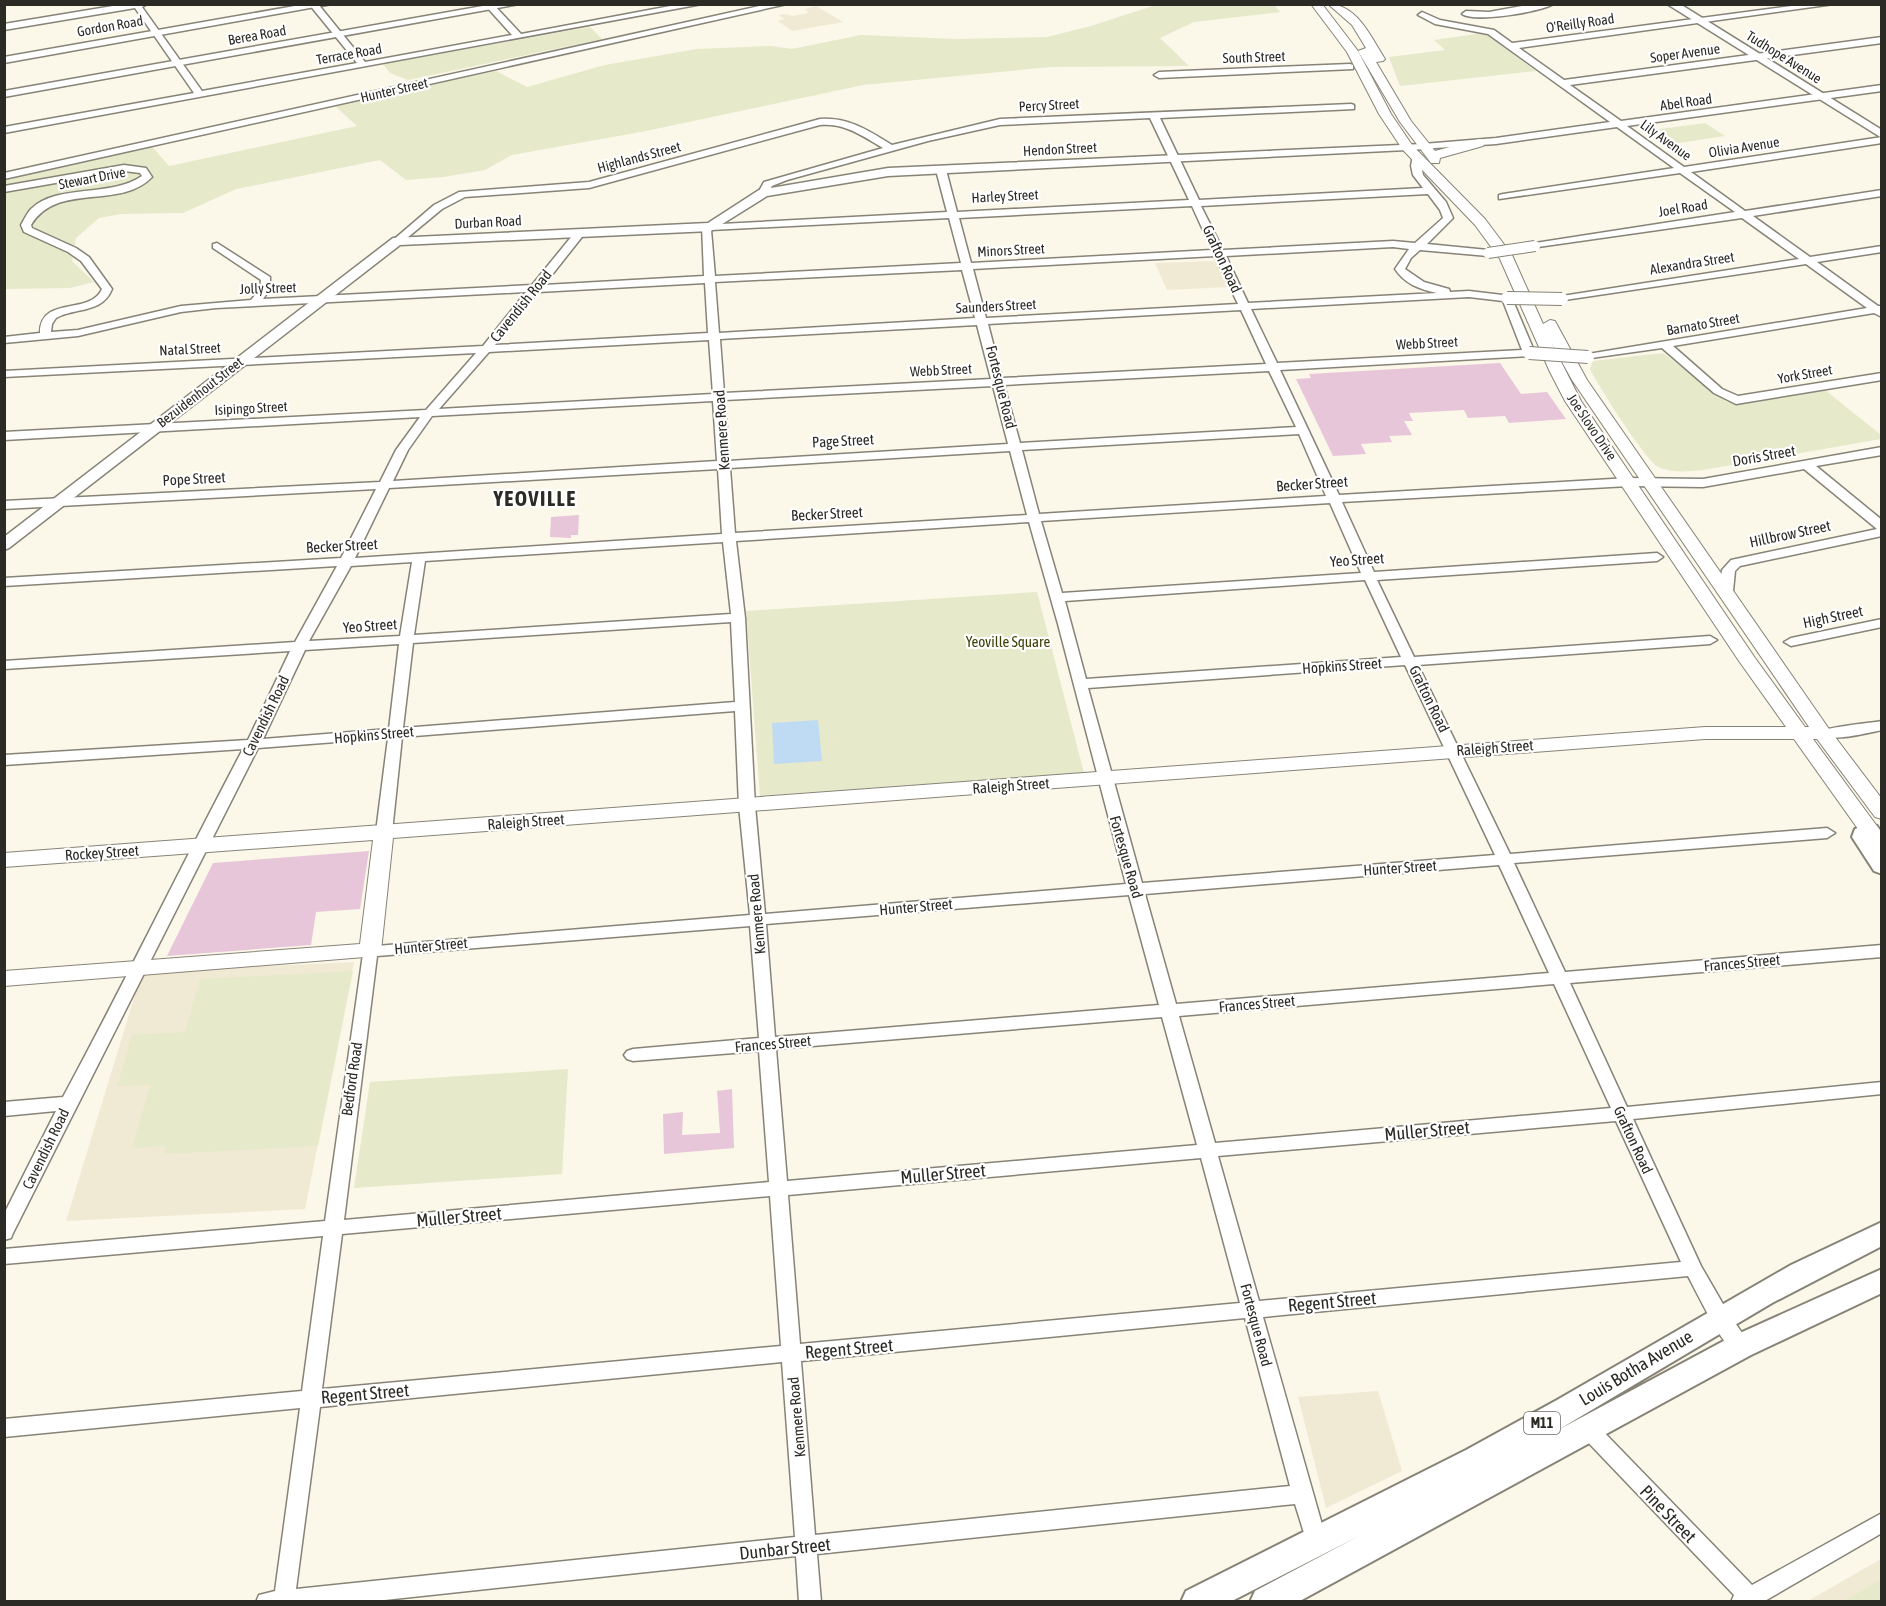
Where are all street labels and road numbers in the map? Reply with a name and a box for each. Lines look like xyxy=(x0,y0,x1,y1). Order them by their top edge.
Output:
street label: O'Reilly Road xyxy=(1545,10,1615,36)
street label: Gordon Road xyxy=(76,12,144,40)
street label: Berea Road xyxy=(227,22,287,48)
street label: Tudhope Avenue xyxy=(1743,27,1825,87)
street label: Terrace Road xyxy=(315,40,383,68)
street label: Soper Avenue xyxy=(1649,40,1721,66)
street label: South Street xyxy=(1222,48,1286,66)
street label: Hunter Street xyxy=(359,74,429,106)
street label: Abel Road xyxy=(1659,90,1713,114)
street label: Percy Street xyxy=(1018,95,1080,115)
street label: Lily Avenue xyxy=(1638,116,1694,164)
street label: Olivia Avenue xyxy=(1708,134,1780,160)
street label: Highlands Street xyxy=(596,138,682,176)
street label: Hendon Street xyxy=(1023,139,1097,159)
street label: Stewart Drive xyxy=(57,164,127,192)
street label: Harley Street xyxy=(971,186,1039,206)
street label: Joel Road xyxy=(1657,196,1709,220)
street label: Durban Road xyxy=(454,212,522,232)
street label: Grafton Road xyxy=(1199,222,1245,295)
street label: Minors Street xyxy=(977,240,1045,260)
street label: Alexandra Street xyxy=(1649,248,1735,278)
street label: Cavendish Road xyxy=(486,266,555,345)
street label: Jolly Street xyxy=(239,279,297,297)
street label: Saunders Street xyxy=(955,296,1037,316)
street label: Barnato Street xyxy=(1665,310,1741,338)
street label: Webb Street xyxy=(1396,333,1458,353)
street label: Natal Street xyxy=(159,339,221,359)
street label: Fortesque Road xyxy=(983,343,1020,430)
street label: Bezuidenhout Street xyxy=(154,353,246,431)
street label: Webb Street xyxy=(910,360,972,380)
street label: York Street xyxy=(1777,361,1833,387)
street label: Kenmere Road xyxy=(710,389,733,471)
street label: Joe Slovo Drive xyxy=(1564,391,1620,463)
street label: Isipingo Street xyxy=(214,398,288,418)
street label: Page Street xyxy=(812,430,874,451)
street label: Doris Street xyxy=(1731,442,1797,469)
street label: Pope Street xyxy=(162,468,226,489)
street label: Becker Street xyxy=(1276,473,1348,494)
street label: Becker Street xyxy=(791,503,863,524)
street label: Hillbrow Street xyxy=(1748,517,1832,550)
street label: Becker Street xyxy=(306,535,378,556)
street label: Yeo Street xyxy=(1329,549,1385,570)
street label: High Street xyxy=(1801,602,1864,631)
street label: Yeo Street xyxy=(342,615,398,636)
street label: Hopkins Street xyxy=(1301,654,1382,677)
street label: Grafton Road xyxy=(1406,663,1453,735)
street label: Cavendish Road xyxy=(239,673,292,759)
street label: Hopkins Street xyxy=(333,723,415,746)
street label: Raleigh Street xyxy=(1456,736,1534,759)
street label: Raleigh Street xyxy=(972,774,1050,797)
street label: Raleigh Street xyxy=(487,810,565,833)
street label: Fortesque Road xyxy=(1107,814,1146,900)
street label: Rockey Street xyxy=(64,841,140,864)
street label: Hunter Street xyxy=(1363,856,1437,879)
street label: Kenmere Road xyxy=(745,873,768,955)
street label: Hunter Street xyxy=(879,895,953,918)
street label: Hunter Street xyxy=(394,934,468,957)
street label: Frances Street xyxy=(1703,951,1781,974)
street label: Frances Street xyxy=(1218,992,1296,1015)
street label: Frances Street xyxy=(734,1032,812,1055)
street label: Bedford Road xyxy=(338,1041,365,1117)
street label: Grafton Road xyxy=(1610,1103,1656,1176)
street label: Cavendish Road xyxy=(19,1106,72,1192)
street label: Muller Street xyxy=(1383,1116,1470,1145)
street label: Muller Street xyxy=(899,1159,986,1188)
street label: Muller Street xyxy=(415,1202,502,1231)
street label: Fortesque Road xyxy=(1237,1282,1276,1368)
street label: Regent Street xyxy=(1287,1287,1377,1316)
street label: Louis Botha Avenue xyxy=(1575,1325,1696,1410)
street label: Regent Street xyxy=(804,1334,894,1363)
street label: Kenmere Road xyxy=(785,1376,808,1458)
street label: Regent Street xyxy=(320,1379,410,1408)
road number: M11 xyxy=(1524,1412,1560,1434)
street label: Pine Street xyxy=(1636,1481,1701,1547)
street label: Dunbar Street xyxy=(738,1533,832,1564)

